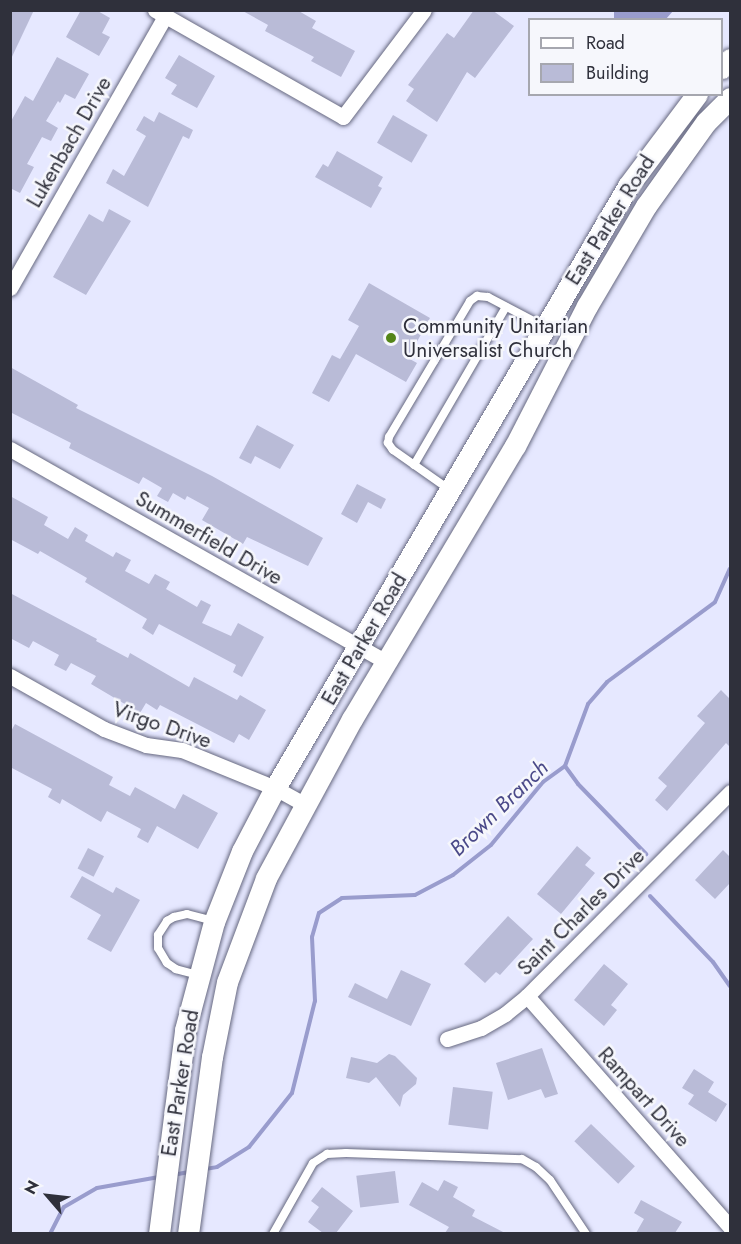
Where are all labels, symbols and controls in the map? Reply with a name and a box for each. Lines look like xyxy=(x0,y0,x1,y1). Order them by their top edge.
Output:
legend xyxy=(528,18,723,96)
text: Road xyxy=(586,30,625,56)
text: Building xyxy=(586,60,649,86)
street label: Lukenbach Drive xyxy=(21,72,117,212)
street label: East Parker Road xyxy=(560,150,660,290)
place label: Community Unitarian Universalist Church xyxy=(403,313,588,363)
marker: Community Unitarian Universalist Church xyxy=(384,331,398,345)
street label: Summerfield Drive xyxy=(131,486,287,590)
street label: East Parker Road xyxy=(316,569,412,709)
street label: Virgo Drive xyxy=(109,696,215,754)
water label: Brown Branch xyxy=(444,755,554,861)
street label: Saint Charles Drive xyxy=(512,843,650,981)
street label: East Parker Road xyxy=(156,1008,204,1158)
street label: Rampart Drive xyxy=(593,1042,695,1152)
north arrow xyxy=(18,1166,78,1226)
text: N xyxy=(19,1176,45,1198)

